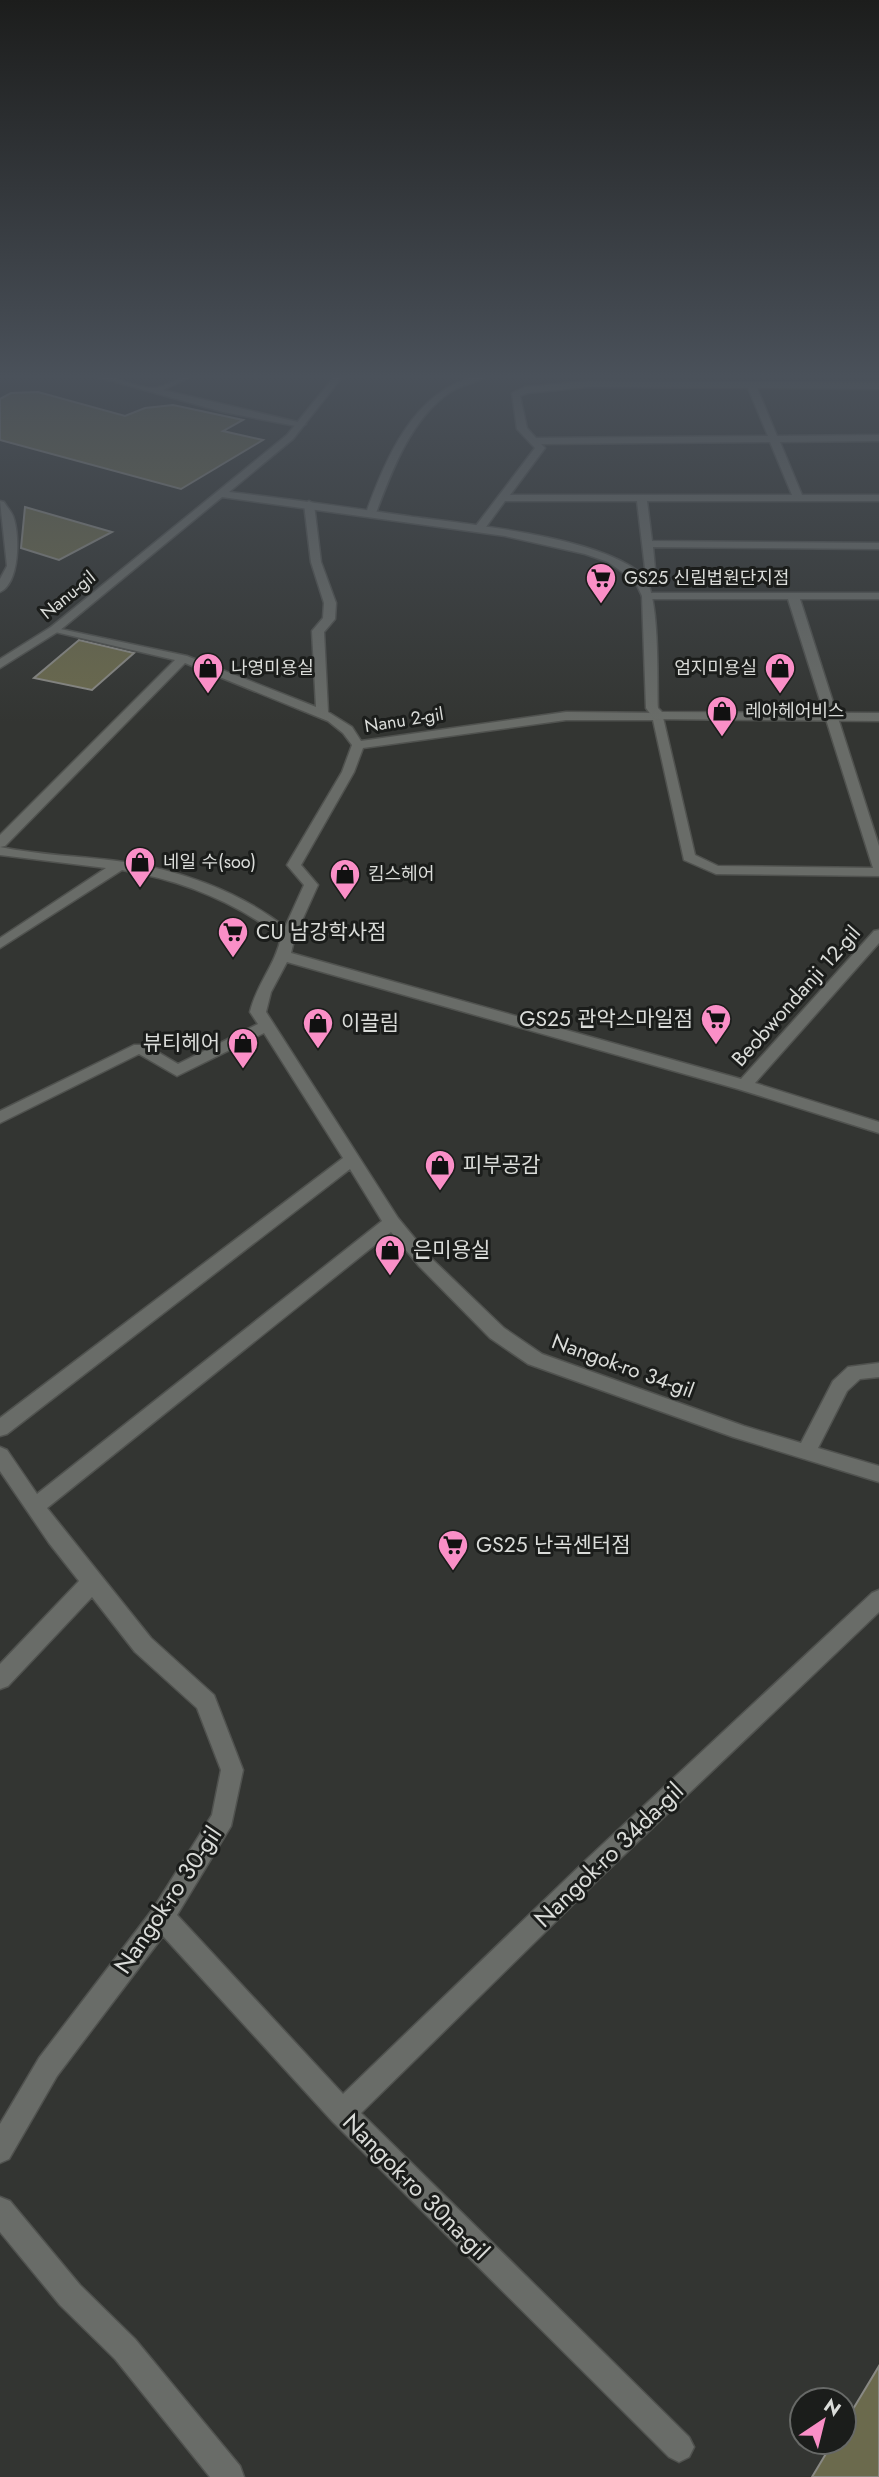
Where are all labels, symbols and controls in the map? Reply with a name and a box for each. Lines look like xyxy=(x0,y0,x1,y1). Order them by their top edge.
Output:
supermarket icon: GS25 신림법원단지점 xyxy=(584,561,618,605)
street label: Nanu-gil xyxy=(35,565,101,625)
place label: GS25 신림법원단지점 xyxy=(624,565,790,591)
shop icon: 나영미용실 xyxy=(191,651,225,695)
shop icon: 엄지미용실 xyxy=(763,651,797,695)
place label: 나영미용실 xyxy=(231,655,314,681)
place label: 엄지미용실 xyxy=(674,655,757,681)
shop icon: 레아헤어비스 xyxy=(705,694,739,738)
place label: 레아헤어비스 xyxy=(745,698,844,724)
street label: Nanu 2-gil xyxy=(362,701,446,739)
shop icon: 네일 수(soo) xyxy=(123,845,157,889)
place label: 네일 수(soo) xyxy=(163,849,256,875)
shop icon: 킴스헤어 xyxy=(328,857,362,901)
place label: 킴스헤어 xyxy=(368,861,434,887)
supermarket icon: CU 남강학사점 xyxy=(216,915,250,959)
place label: CU 남강학사점 xyxy=(256,917,386,947)
street label: Beobwondanji 12-gil xyxy=(725,919,867,1073)
supermarket icon: GS25 관악스마일점 xyxy=(699,1002,733,1046)
place label: GS25 관악스마일점 xyxy=(519,1004,693,1034)
shop icon: 이끌림 xyxy=(301,1006,335,1050)
place label: 이끌림 xyxy=(341,1008,399,1038)
shop icon: 뷰티헤어 xyxy=(226,1026,260,1070)
place label: 뷰티헤어 xyxy=(143,1028,220,1058)
shop icon: 피부공감 xyxy=(423,1148,457,1192)
place label: 피부공감 xyxy=(463,1150,540,1180)
shop icon: 은미용실 xyxy=(373,1233,407,1277)
place label: 은미용실 xyxy=(413,1235,490,1265)
street label: Nangok-ro 34-gil xyxy=(548,1326,698,1406)
supermarket icon: GS25 난곡센터점 xyxy=(436,1528,470,1572)
place label: GS25 난곡센터점 xyxy=(476,1530,630,1560)
street label: Nangok-ro 34da-gil xyxy=(526,1774,691,1935)
street label: Nangok-ro 30-gil xyxy=(105,1819,230,1981)
street label: Nangok-ro 30na-gil xyxy=(335,2105,498,2268)
north arrow xyxy=(788,2386,858,2456)
text: N xyxy=(819,2392,846,2423)

